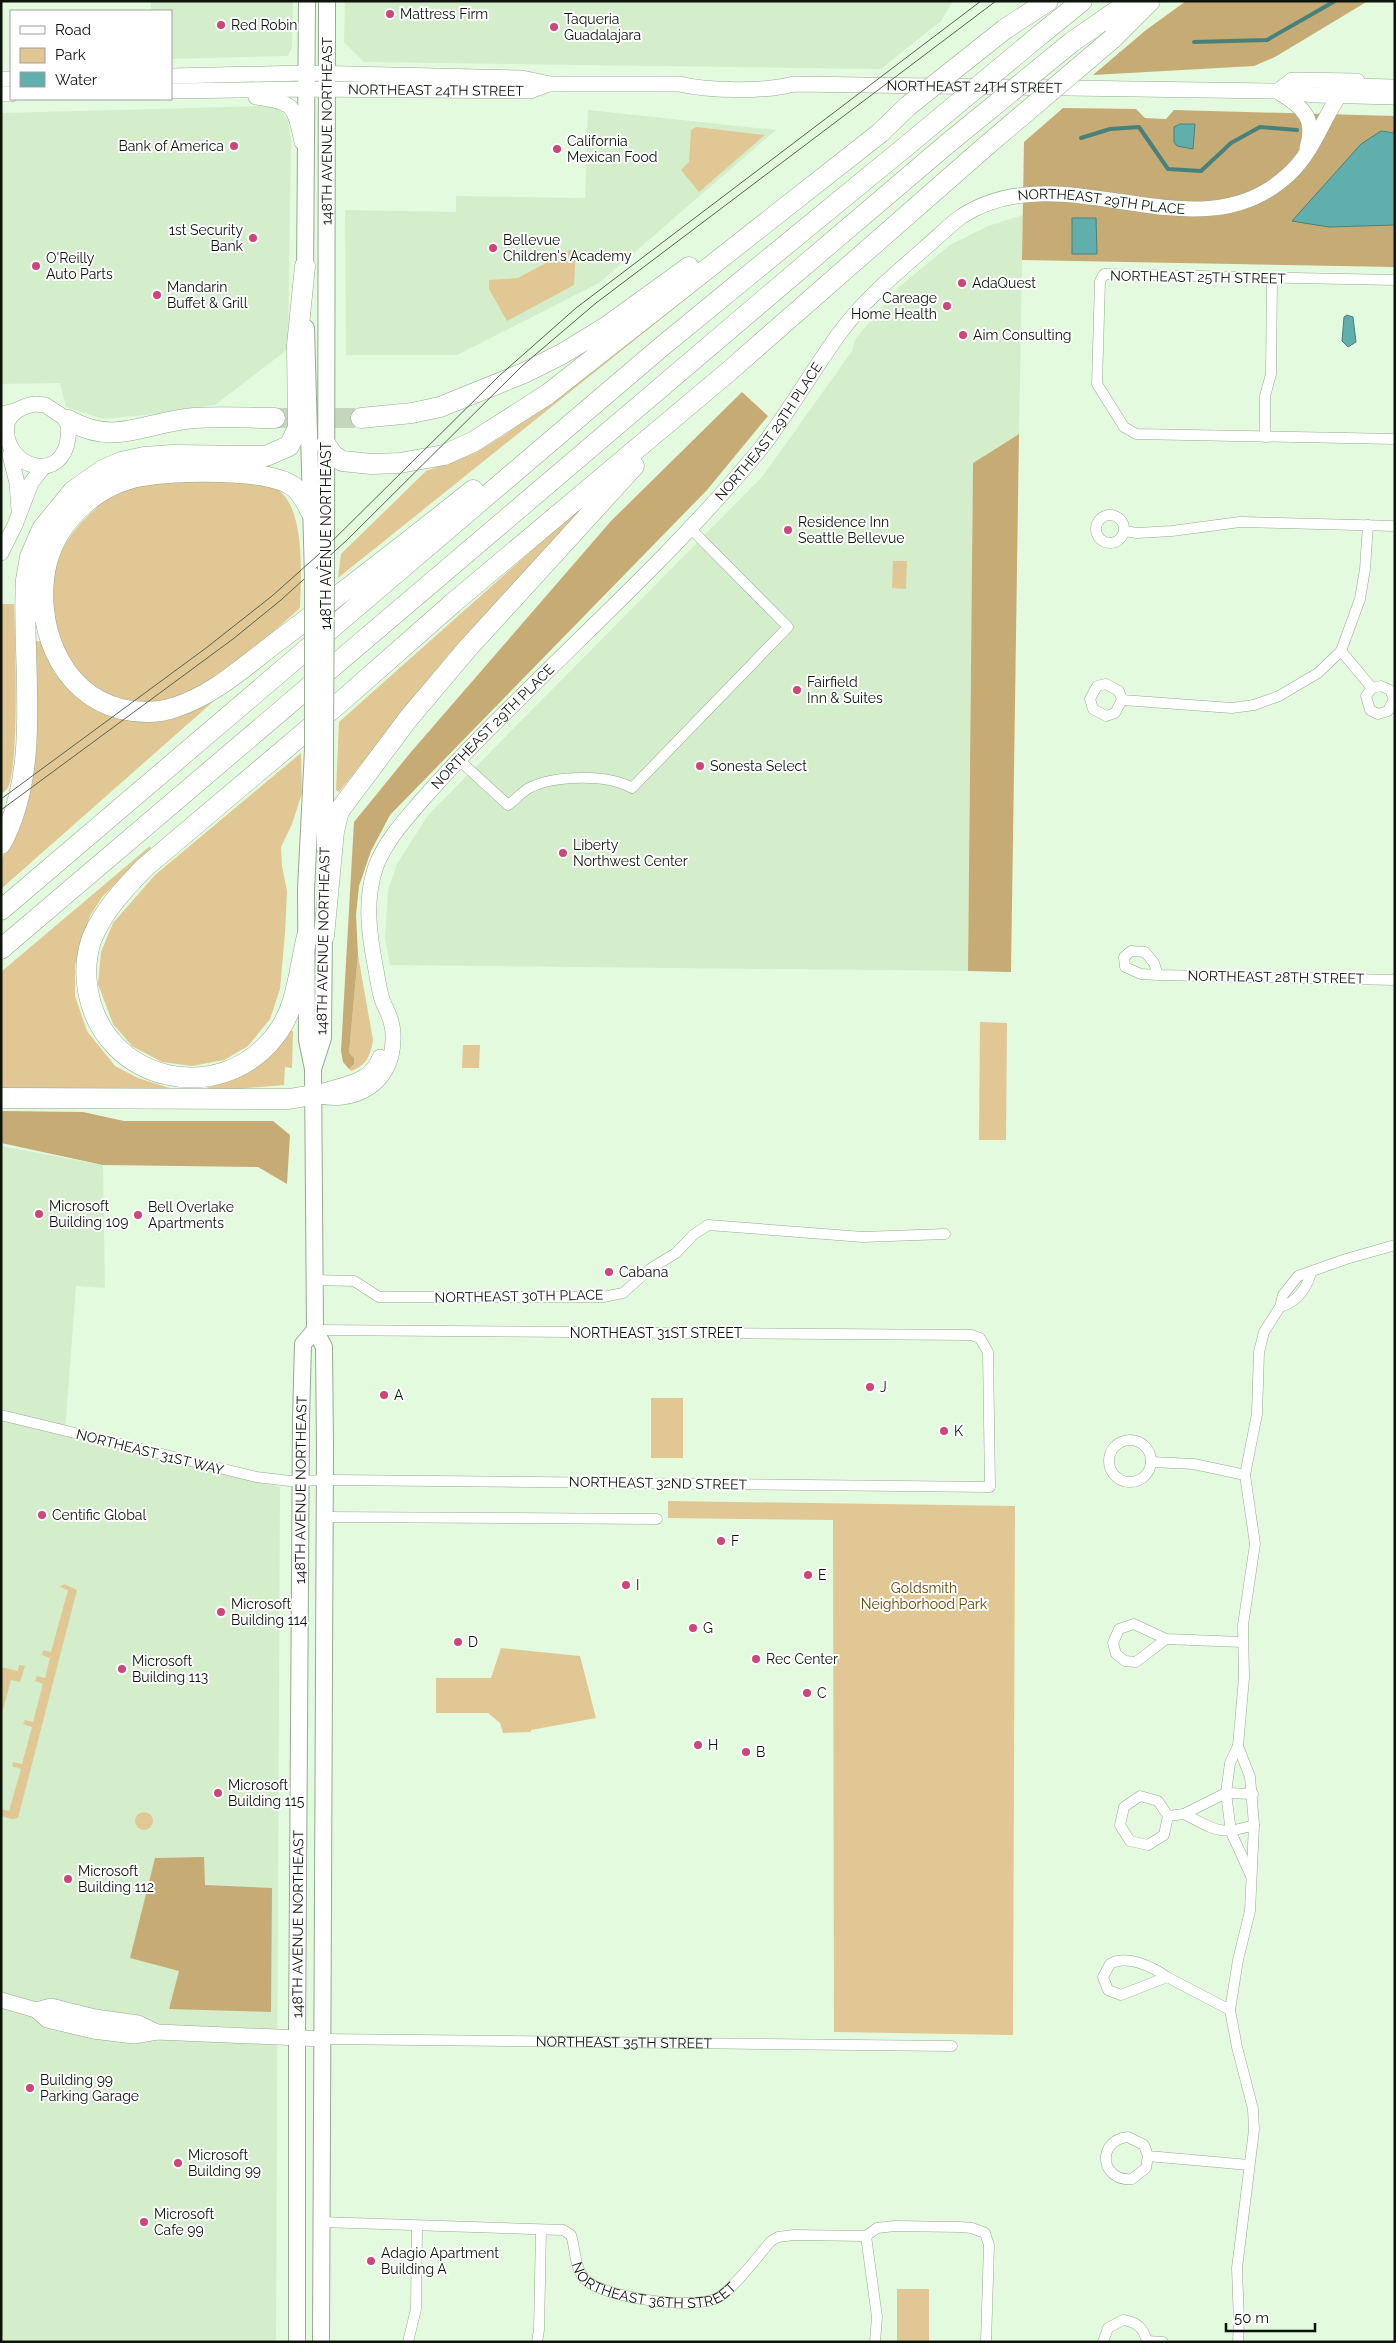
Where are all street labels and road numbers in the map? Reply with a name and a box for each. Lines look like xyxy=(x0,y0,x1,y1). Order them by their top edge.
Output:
street label: 148TH AVENUE NORTHEAST xyxy=(319,36,335,225)
street label: NORTHEAST 24TH STREET xyxy=(886,77,1063,96)
street label: NORTHEAST 24TH STREET xyxy=(348,81,524,99)
street label: NORTHEAST 29TH PLACE xyxy=(1017,186,1186,217)
street label: NORTHEAST 25TH STREET xyxy=(1110,267,1287,287)
street label: NORTHEAST 29TH PLACE xyxy=(712,359,825,504)
street label: 148TH AVENUE NORTHEAST xyxy=(318,441,334,630)
street label: NORTHEAST 29TH PLACE xyxy=(428,661,557,792)
street label: 148TH AVENUE NORTHEAST xyxy=(313,846,333,1035)
street label: NORTHEAST 28TH STREET xyxy=(1187,967,1365,987)
street label: NORTHEAST 30TH PLACE xyxy=(434,1287,604,1305)
street label: NORTHEAST 31ST STREET xyxy=(570,1325,743,1341)
street label: 148TH AVENUE NORTHEAST xyxy=(292,1395,310,1584)
street label: NORTHEAST 31ST WAY xyxy=(74,1426,226,1478)
street label: NORTHEAST 32ND STREET xyxy=(569,1473,748,1493)
street label: 148TH AVENUE NORTHEAST xyxy=(289,1829,306,2018)
street label: NORTHEAST 35TH STREET xyxy=(536,2033,713,2051)
street label: NORTHEAST 36TH STREET xyxy=(569,2260,739,2311)

